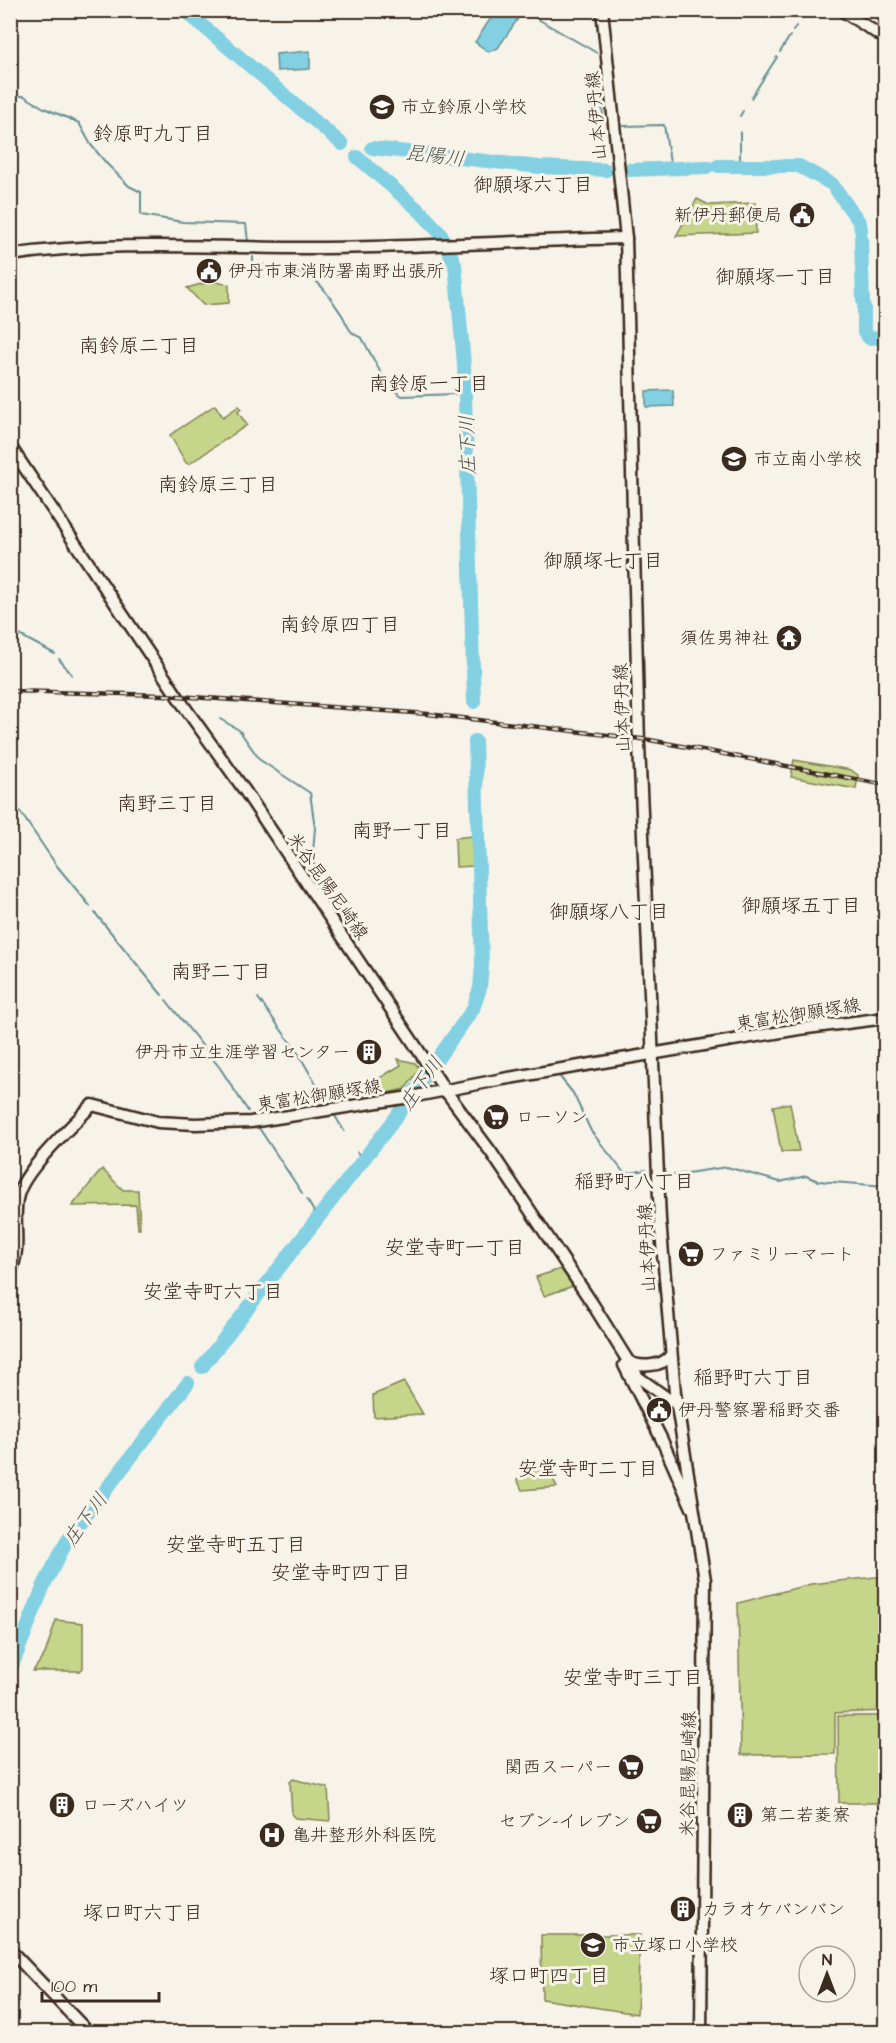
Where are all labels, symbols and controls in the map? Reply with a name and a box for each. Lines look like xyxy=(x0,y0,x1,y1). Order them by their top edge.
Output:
street label: 山本伊丹線 xyxy=(580,70,613,162)
school or university icon: 市立鈴原小学校 xyxy=(367,92,397,122)
place label: 市立鈴原小学校 xyxy=(401,95,527,120)
district label: 鈴原町九丁目 xyxy=(93,120,213,148)
water label: 昆陽川 xyxy=(403,138,466,174)
district label: 御願塚六丁目 xyxy=(473,171,593,199)
public building icon: 新伊丹郵便局 xyxy=(787,200,817,230)
place label: 新伊丹郵便局 xyxy=(674,203,782,228)
public building icon: 伊丹市東消防署南野出張所 xyxy=(194,256,224,286)
place label: 伊丹市東消防署南野出張所 xyxy=(228,259,444,284)
district label: 御願塚一丁目 xyxy=(715,263,835,291)
district label: 南鈴原二丁目 xyxy=(79,332,199,360)
district label: 南鈴原一丁目 xyxy=(369,370,489,398)
water label: 庄下川 xyxy=(453,414,483,475)
school or university icon: 市立南小学校 xyxy=(719,444,749,474)
place label: 市立南小学校 xyxy=(754,447,862,472)
district label: 南鈴原三丁目 xyxy=(158,471,278,499)
district label: 御願塚七丁目 xyxy=(543,547,663,575)
district label: 南鈴原四丁目 xyxy=(280,611,400,639)
temple icon: 須佐男神社 xyxy=(774,623,804,653)
place label: 須佐男神社 xyxy=(680,626,770,651)
street label: 山本伊丹線 xyxy=(608,663,637,753)
district label: 南野三丁目 xyxy=(117,790,217,818)
district label: 南野一丁目 xyxy=(352,817,452,845)
street label: 米谷昆陽尼崎線 xyxy=(281,828,374,945)
district label: 御願塚五丁目 xyxy=(741,892,861,920)
district label: 御願塚八丁目 xyxy=(549,898,669,926)
district label: 南野二丁目 xyxy=(171,958,271,986)
street label: 東富松御願塚線 xyxy=(734,992,862,1037)
building icon: 伊丹市立生涯学習センター xyxy=(354,1037,384,1067)
place label: 伊丹市立生涯学習センター xyxy=(135,1040,350,1065)
water label: 庄下川 xyxy=(393,1051,450,1116)
street label: 東富松御願塚線 xyxy=(255,1073,383,1118)
supermarket icon: ローソン xyxy=(481,1102,511,1132)
place label: ローソン xyxy=(516,1105,588,1130)
district label: 稲野町八丁目 xyxy=(574,1168,694,1196)
street label: 山本伊丹線 xyxy=(633,1202,662,1294)
district label: 安堂寺町一丁目 xyxy=(385,1234,525,1262)
supermarket icon: ファミリーマート xyxy=(676,1239,706,1269)
place label: ファミリーマート xyxy=(710,1242,854,1267)
district label: 安堂寺町六丁目 xyxy=(143,1278,283,1306)
district label: 稲野町六丁目 xyxy=(693,1364,813,1392)
public building icon: 伊丹警察署稲野交番 xyxy=(644,1395,674,1425)
place label: 伊丹警察署稲野交番 xyxy=(678,1398,840,1423)
district label: 安堂寺町二丁目 xyxy=(518,1455,658,1483)
water label: 庄下川 xyxy=(57,1487,115,1552)
district label: 安堂寺町五丁目 xyxy=(166,1531,306,1559)
district label: 安堂寺町四丁目 xyxy=(271,1559,411,1587)
district label: 安堂寺町三丁目 xyxy=(563,1664,703,1692)
street label: 米谷昆陽尼崎線 xyxy=(675,1711,702,1837)
supermarket icon: 関西スーパー xyxy=(616,1752,646,1782)
place label: 関西スーパー xyxy=(505,1755,612,1780)
building icon: ローズハイツ xyxy=(47,1790,77,1820)
place label: ローズハイツ xyxy=(82,1793,189,1818)
building icon: 第二若菱寮 xyxy=(725,1800,755,1830)
place label: 第二若菱寮 xyxy=(760,1803,850,1828)
supermarket icon: セブン-イレブン xyxy=(634,1806,664,1836)
place label: セブン-イレブン xyxy=(498,1809,630,1834)
hospital icon: 亀井整形外科医院 xyxy=(257,1820,287,1850)
place label: 亀井整形外科医院 xyxy=(292,1823,436,1848)
building icon: カラオケバンバン xyxy=(668,1894,698,1924)
place label: カラオケバンバン xyxy=(702,1897,845,1922)
district label: 塚口町六丁目 xyxy=(83,1899,203,1927)
school or university icon: 市立塚口小学校 xyxy=(578,1930,608,1960)
place label: 市立塚口小学校 xyxy=(612,1933,738,1958)
north arrow xyxy=(797,1944,857,2004)
text: N xyxy=(822,1949,832,1971)
district label: 塚口町四丁目 xyxy=(489,1962,609,1990)
scale bar xyxy=(42,1965,159,2003)
text: 100 m xyxy=(51,1974,97,1999)

